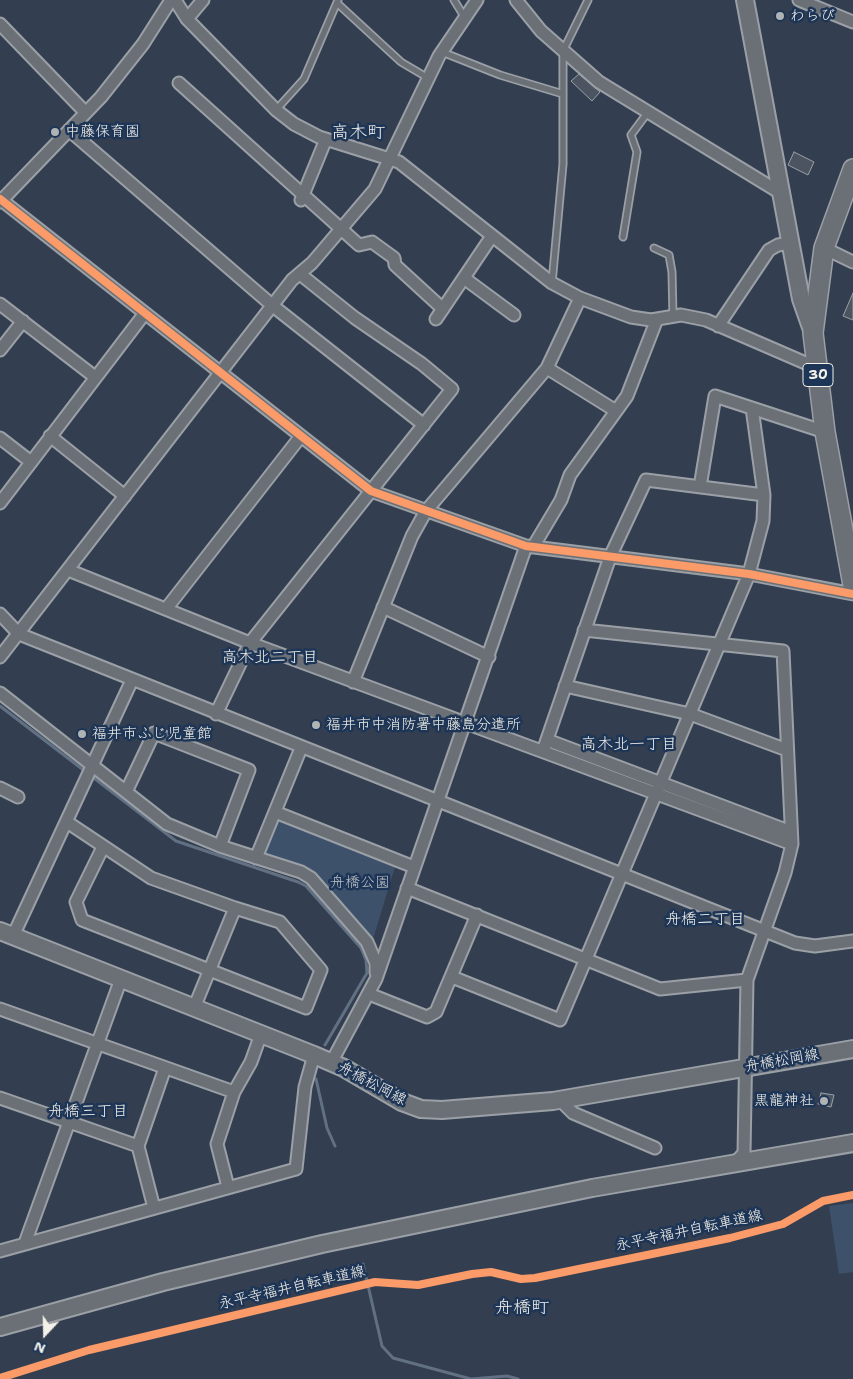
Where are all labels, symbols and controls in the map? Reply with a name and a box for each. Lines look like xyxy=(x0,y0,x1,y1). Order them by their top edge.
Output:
place label: わらび xyxy=(790,7,835,25)
marker: わらび xyxy=(774,10,786,22)
district label: 高木町 xyxy=(331,122,385,144)
place label: 中藤保育園 xyxy=(65,123,140,141)
marker: 中藤保育園 xyxy=(49,126,61,138)
road number: 30 xyxy=(803,364,833,386)
district label: 高木北二丁目 xyxy=(222,648,318,668)
place label: 福井市中消防署中藤島分遣所 xyxy=(326,716,521,734)
marker: 福井市中消防署中藤島分遣所 xyxy=(310,719,322,731)
place label: 福井市ふじ児童館 xyxy=(92,725,212,743)
marker: 福井市ふじ児童館 xyxy=(76,728,88,740)
district label: 高木北一丁目 xyxy=(581,735,677,755)
park label: 舟橋公園 xyxy=(330,874,390,892)
district label: 舟橋二丁目 xyxy=(665,910,745,930)
street label: 舟橋松岡線 xyxy=(744,1046,820,1076)
street label: 舟橋松岡線 xyxy=(335,1058,409,1110)
place label: 黒龍神社 xyxy=(754,1092,814,1110)
marker: 黒龍神社 xyxy=(818,1095,830,1107)
district label: 舟橋三丁目 xyxy=(48,1102,128,1122)
street label: 永平寺福井自転車道線 xyxy=(614,1207,764,1255)
street label: 永平寺福井自転車道線 xyxy=(217,1262,367,1314)
district label: 舟橋町 xyxy=(495,1297,549,1319)
north arrow xyxy=(20,1309,70,1359)
text: N xyxy=(31,1338,48,1358)

